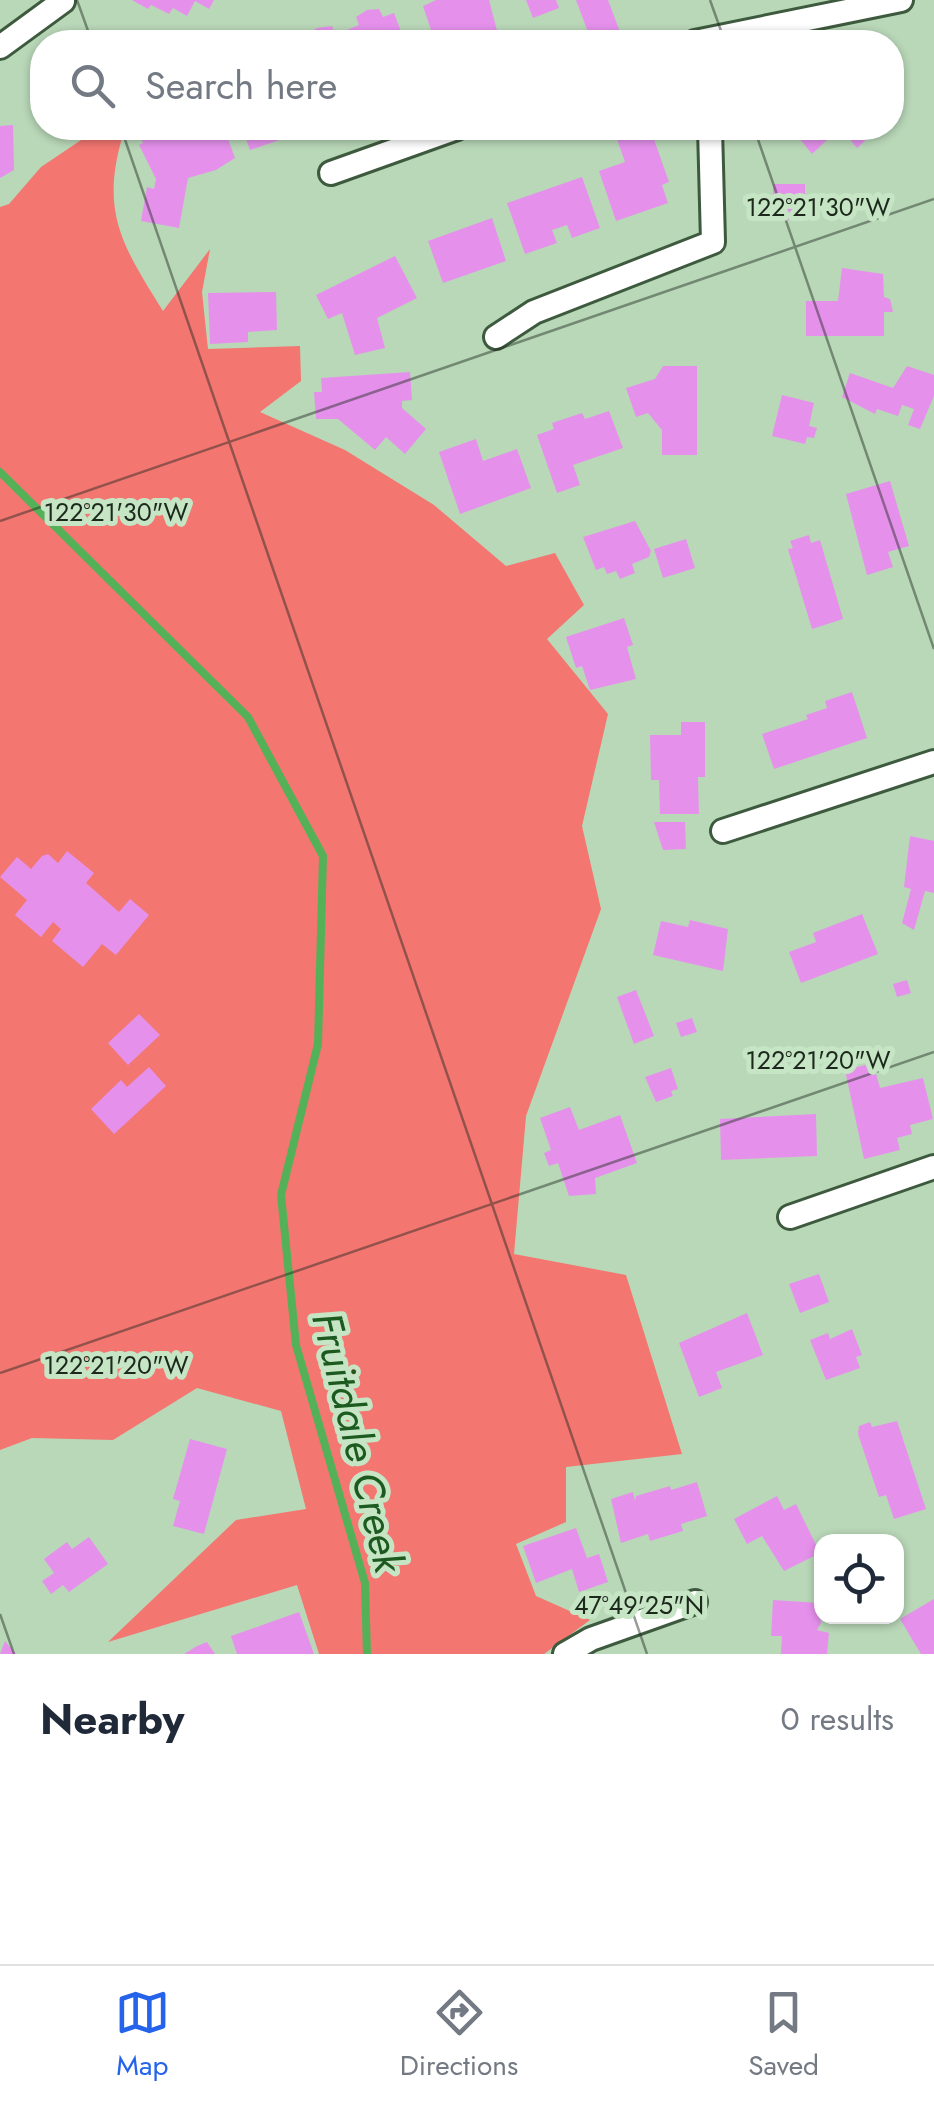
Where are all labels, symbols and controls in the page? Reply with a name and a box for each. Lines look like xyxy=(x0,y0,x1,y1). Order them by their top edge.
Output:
search box xyxy=(30,30,904,140)
icon: search xyxy=(65,58,120,113)
text: Search here xyxy=(145,58,337,113)
text: 122°21'30"W xyxy=(746,189,890,225)
text: 122°21'30"W xyxy=(44,494,188,530)
text: 122°21'20"W xyxy=(746,1042,891,1078)
water label: Fruitdale Creek xyxy=(296,1306,420,1580)
text: 122°21'20"W xyxy=(44,1347,189,1383)
map controls xyxy=(814,1534,904,1624)
button: locate xyxy=(814,1534,904,1624)
text: 47°49'25"N xyxy=(574,1587,704,1623)
text: Nearby xyxy=(40,1689,184,1750)
text: 0 results xyxy=(781,1696,894,1742)
tab: Map xyxy=(115,1985,170,2086)
tab: Directions xyxy=(400,1985,518,2086)
tab: Saved xyxy=(748,1985,819,2086)

